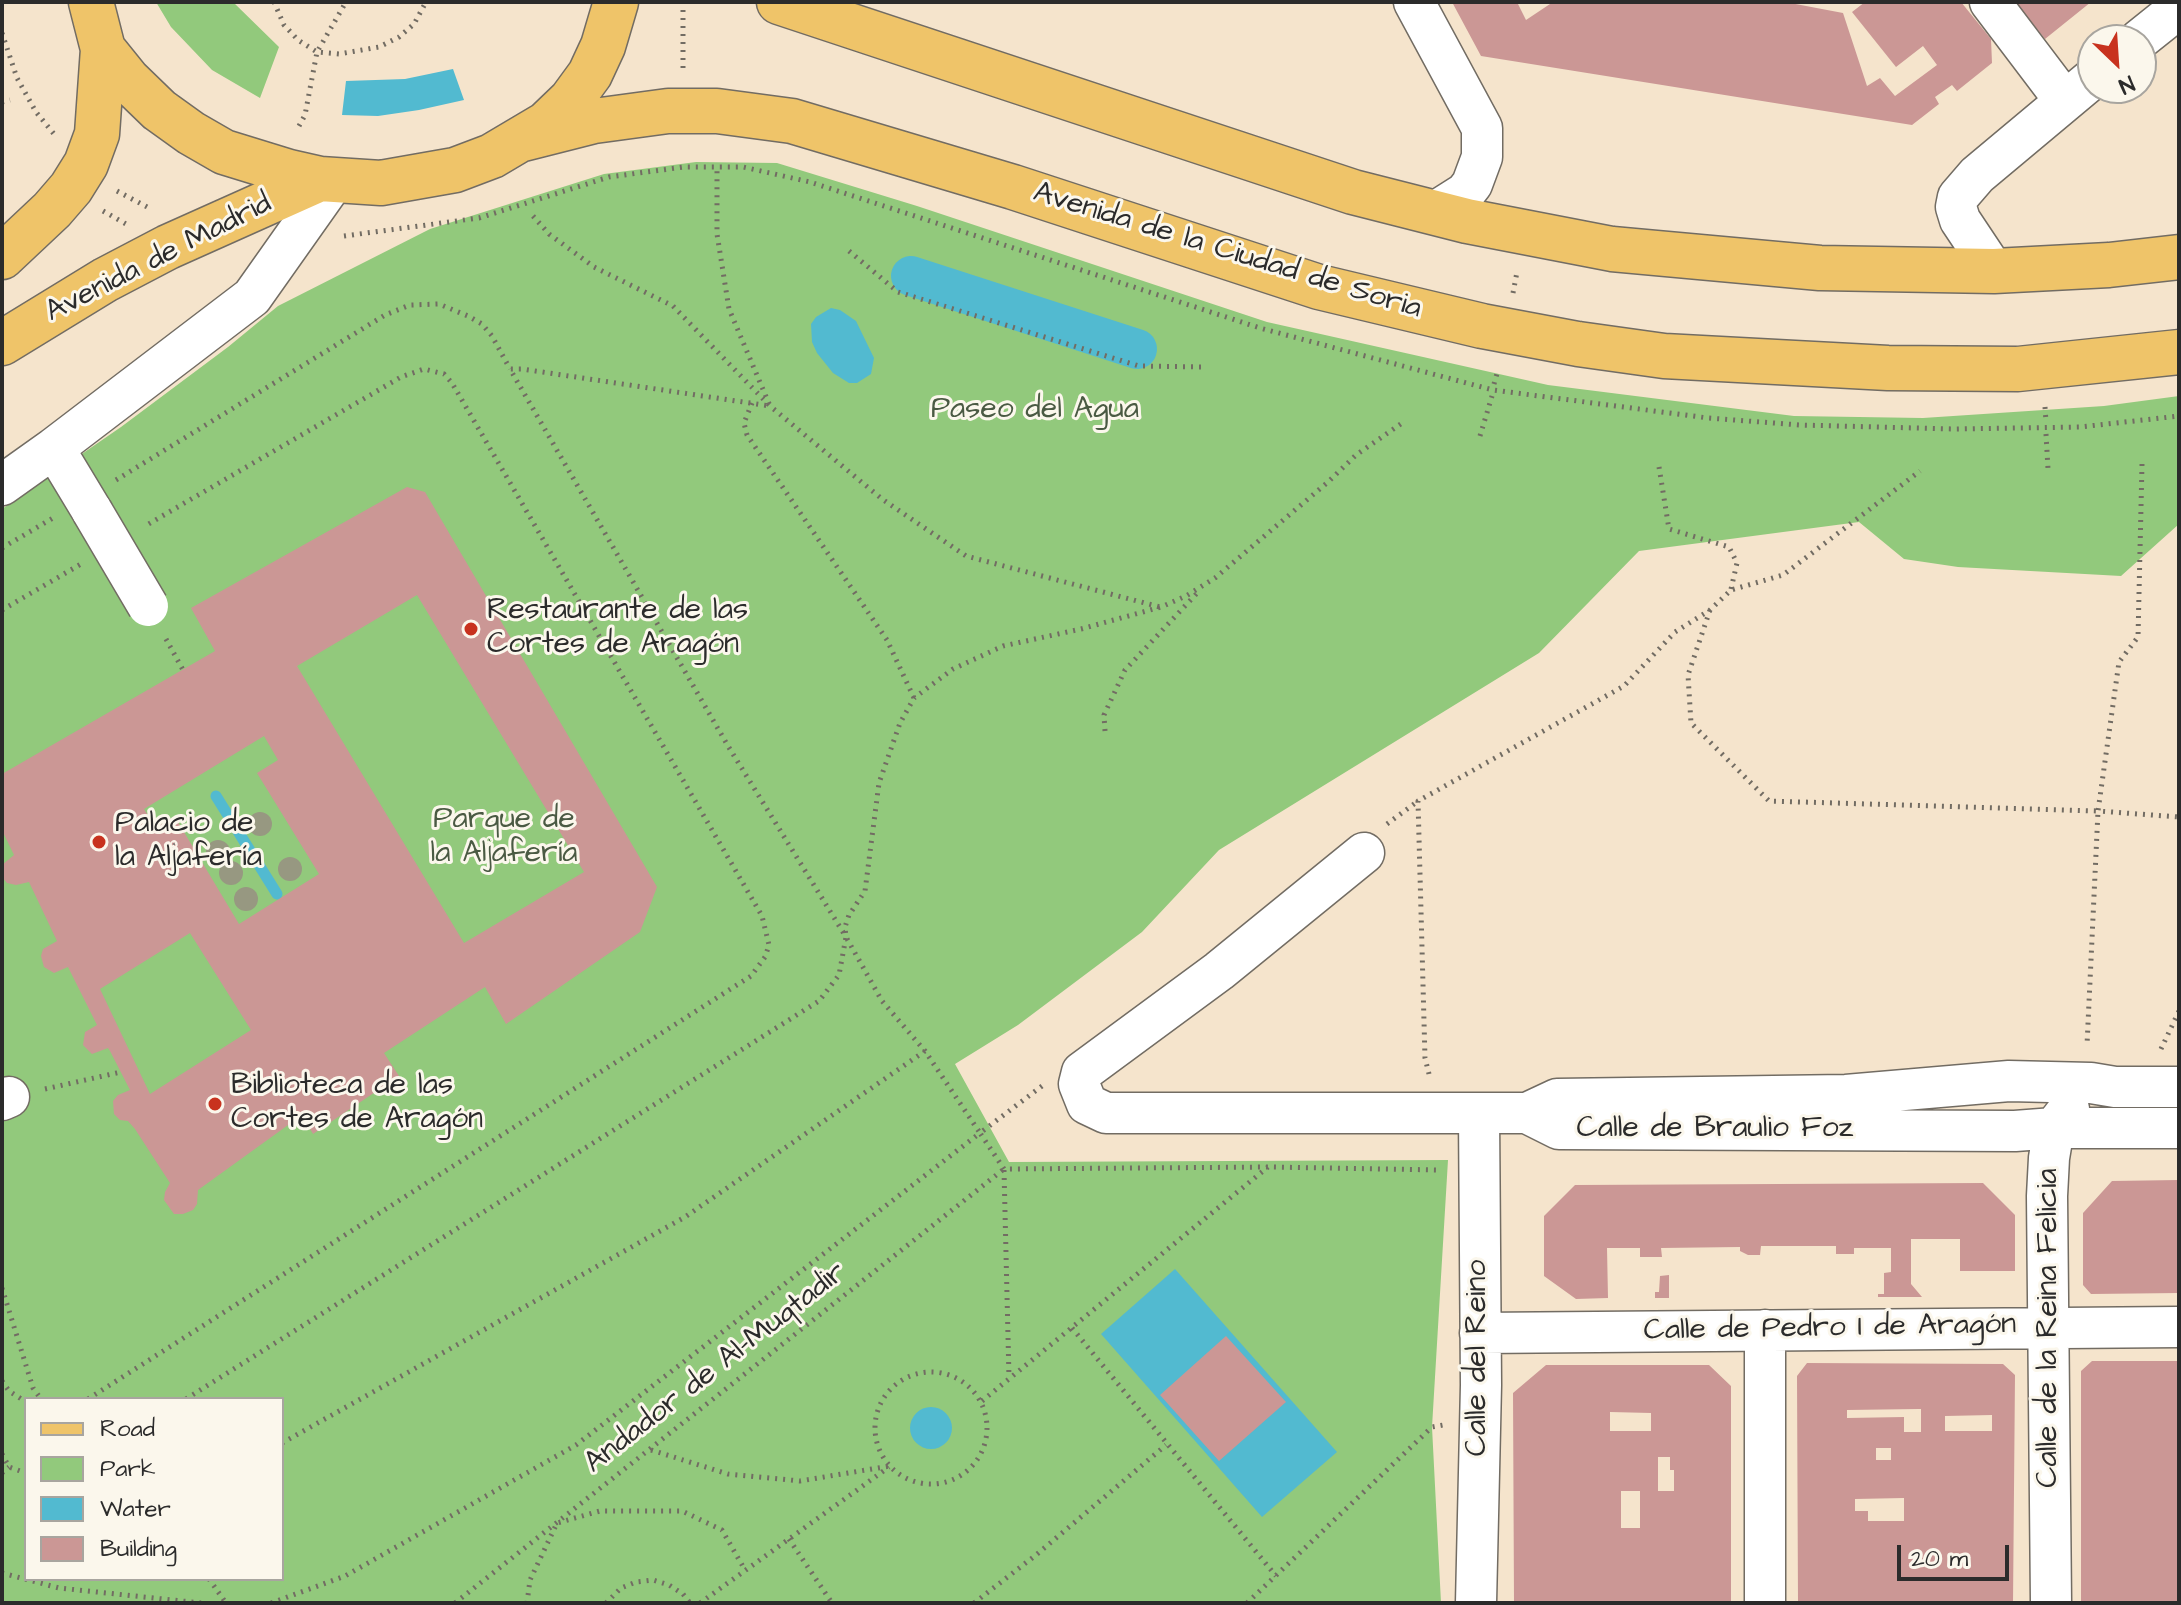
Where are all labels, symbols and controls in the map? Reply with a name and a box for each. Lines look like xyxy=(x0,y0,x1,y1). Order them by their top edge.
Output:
north arrow xyxy=(2077,24,2157,104)
text: N xyxy=(2114,67,2139,101)
street label: Avenida de la Ciudad de Soria xyxy=(1029,176,1425,328)
street label: Avenida de Madrid xyxy=(40,186,278,332)
park label: Paseo del Agua xyxy=(931,393,1139,429)
place label: Restaurante de las Cortes de Aragón xyxy=(487,594,748,664)
marker: Restaurante de las Cortes de Aragón xyxy=(462,620,480,638)
park label: Parque de la Aljafería xyxy=(431,803,577,874)
place label: Palacio de la Aljafería xyxy=(115,807,262,878)
marker: Palacio de la Aljafería xyxy=(90,833,108,851)
place label: Biblioteca de las Cortes de Aragón xyxy=(231,1069,483,1140)
marker: Biblioteca de las Cortes de Aragón xyxy=(206,1095,224,1113)
street label: Calle de Braulio Foz xyxy=(1577,1112,1853,1148)
street label: Calle de la Reina Felicia xyxy=(2032,1168,2068,1488)
street label: Andador de Al-Muqtadir xyxy=(578,1256,854,1482)
street label: Calle del Reino xyxy=(1461,1260,1497,1456)
street label: Calle de Pedro I de Aragón xyxy=(1643,1308,2017,1350)
legend xyxy=(24,1397,284,1581)
text: Road xyxy=(100,1412,155,1446)
text: Park xyxy=(100,1452,156,1486)
text: Water xyxy=(100,1492,171,1526)
scale bar xyxy=(1901,1529,2013,1579)
text: Building xyxy=(100,1532,177,1566)
text: 20 m xyxy=(1911,1542,1968,1576)

